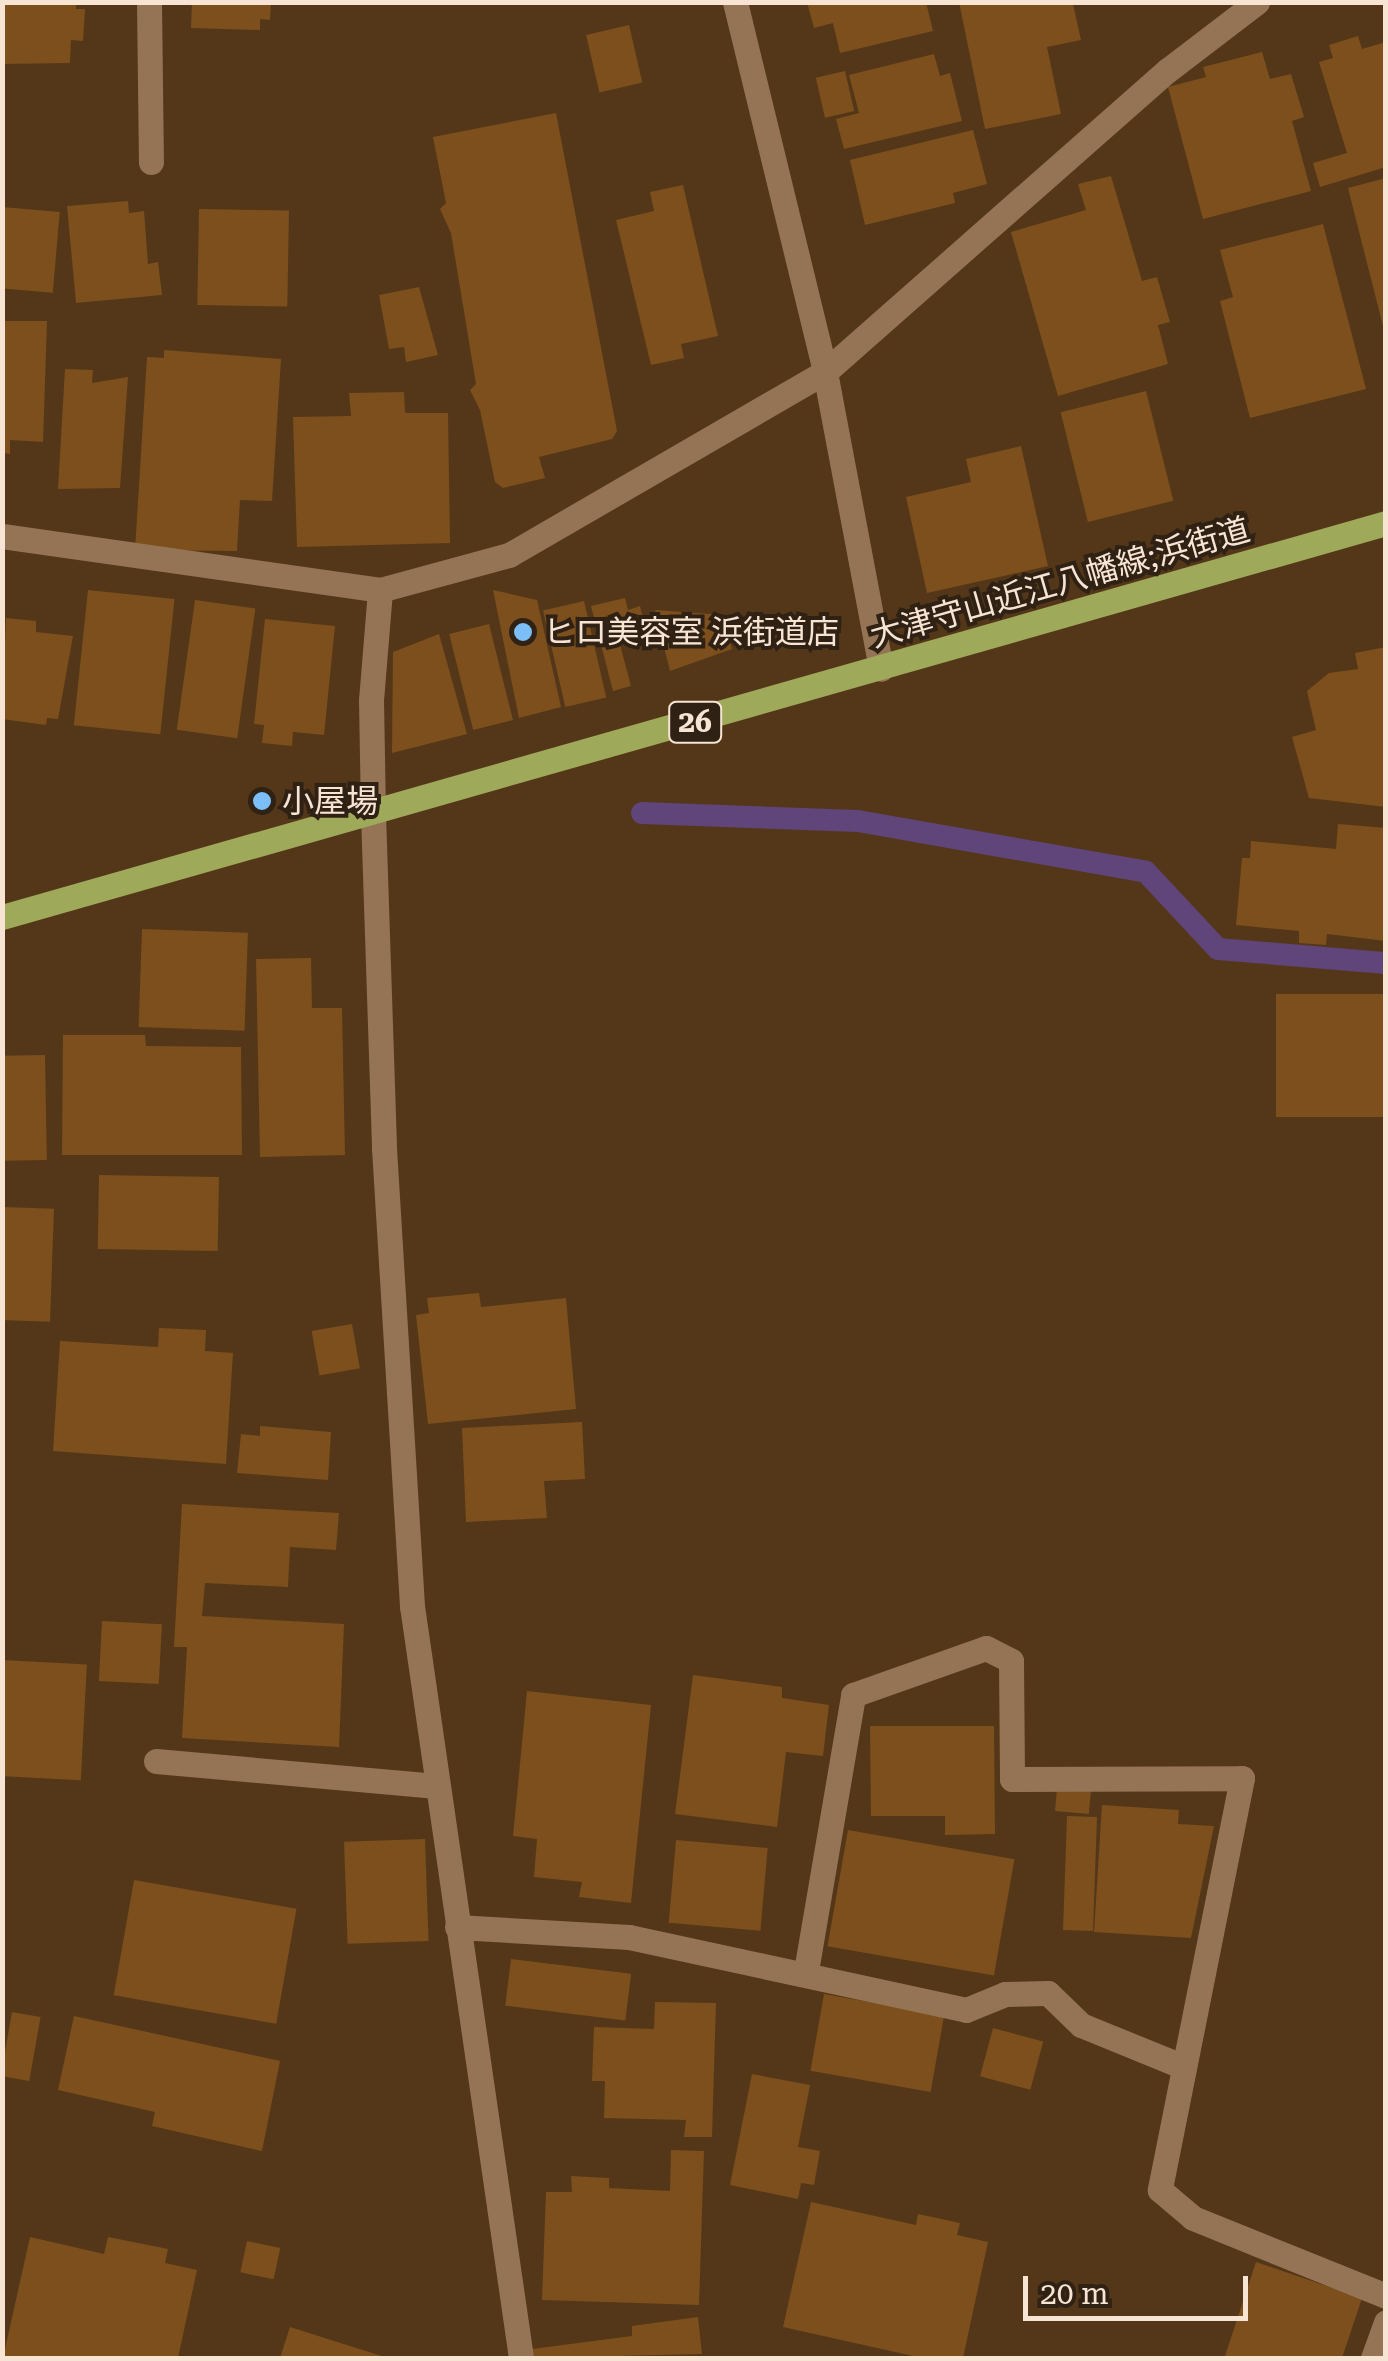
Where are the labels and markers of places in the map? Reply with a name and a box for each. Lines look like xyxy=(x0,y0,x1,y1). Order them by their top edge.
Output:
place label: ヒロ美容室 浜街道店 xyxy=(543,613,839,651)
marker: ヒロ美容室 浜街道店 xyxy=(512,621,534,643)
place label: 小屋場 xyxy=(282,782,378,820)
marker: 小屋場 xyxy=(251,790,273,812)

